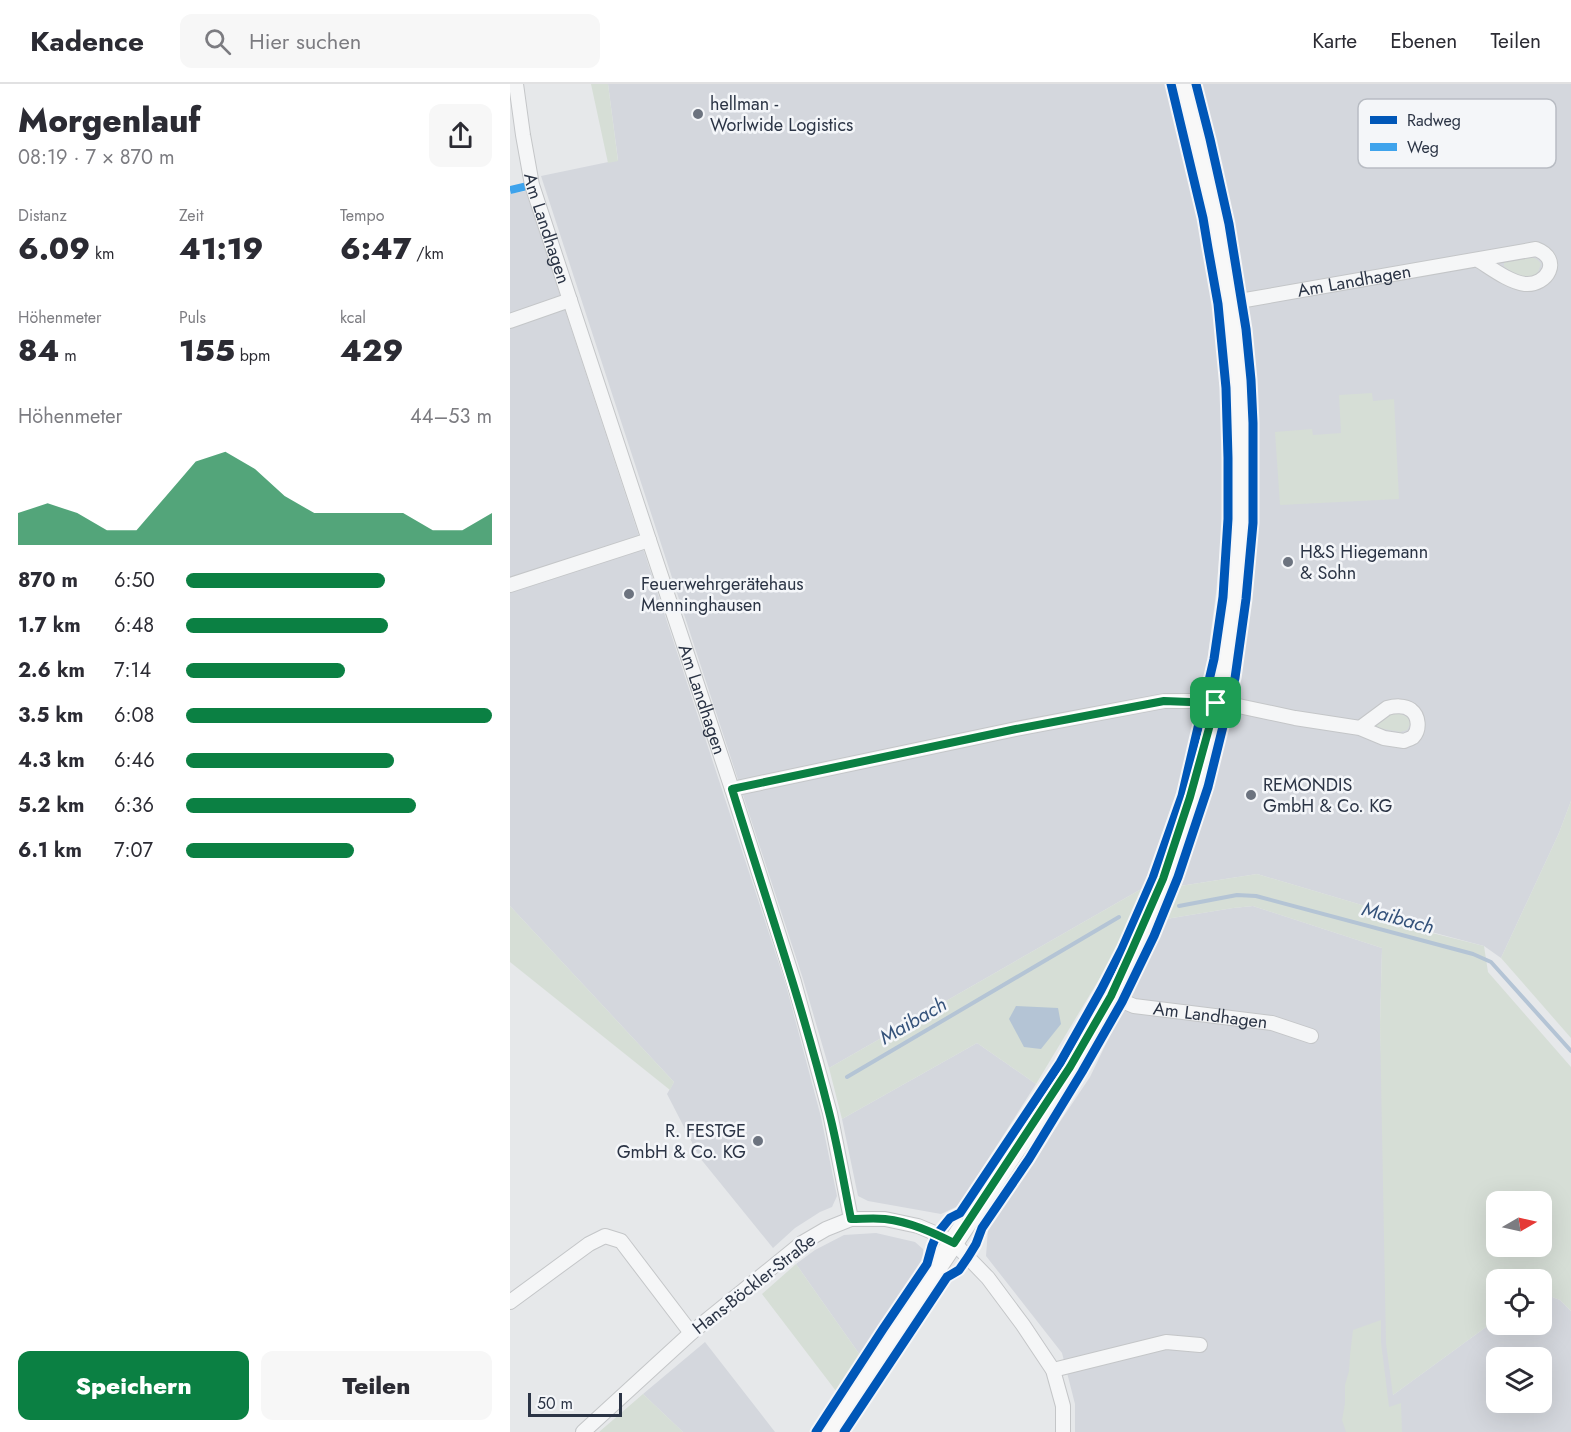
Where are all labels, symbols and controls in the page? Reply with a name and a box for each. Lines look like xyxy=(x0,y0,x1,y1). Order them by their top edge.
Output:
search box xyxy=(180,14,600,68)
text: Kadence xyxy=(30,21,144,62)
icon: search xyxy=(201,25,234,58)
text: Hier suchen xyxy=(249,25,361,57)
text: Karte xyxy=(1312,26,1357,56)
text: Ebenen xyxy=(1390,26,1457,56)
text: Teilen xyxy=(1490,26,1541,56)
place label: hellman - Worlwide Logistics xyxy=(710,91,853,138)
text: Morgenlauf xyxy=(18,97,200,144)
legend xyxy=(1358,99,1556,168)
button: share xyxy=(429,104,492,167)
marker: hellman - Worlwide Logistics xyxy=(691,107,705,121)
text: Radweg xyxy=(1407,109,1461,132)
text: Weg xyxy=(1407,136,1439,159)
text: 08:19 · 7 × 870 m xyxy=(18,143,175,172)
street label: Am Landhagen xyxy=(517,171,577,287)
text: Distanz xyxy=(18,204,67,227)
text: Zeit xyxy=(179,204,203,227)
text: Tempo xyxy=(340,204,384,227)
text: 6.09 xyxy=(18,227,90,270)
text: 41:19 xyxy=(179,227,263,270)
text: 6:47 xyxy=(340,227,412,270)
text: km xyxy=(90,242,114,265)
text: /km xyxy=(412,242,444,265)
street label: Am Landhagen xyxy=(1295,258,1413,304)
text: Höhenmeter xyxy=(18,306,102,329)
text: Puls xyxy=(179,306,206,329)
text: kcal xyxy=(340,306,366,329)
text: 84 xyxy=(18,329,60,372)
text: 155 xyxy=(179,329,235,372)
text: 429 xyxy=(340,329,403,372)
text: m xyxy=(60,344,77,367)
text: bpm xyxy=(235,344,270,367)
text: Höhenmeter xyxy=(18,402,122,431)
text: 44–53 m xyxy=(410,402,492,431)
place label: H&S Hiegemann & Sohn xyxy=(1300,539,1428,586)
marker: H&S Hiegemann & Sohn xyxy=(1281,555,1295,569)
text: 870 m xyxy=(18,566,78,595)
text: 6:50 xyxy=(114,566,155,595)
place label: Feuerwehrgerätehaus Menninghausen xyxy=(641,571,804,618)
marker: Feuerwehrgerätehaus Menninghausen xyxy=(622,587,636,601)
text: 1.7 km xyxy=(18,611,81,640)
text: 6:48 xyxy=(114,611,154,640)
street label: Am Landhagen xyxy=(672,641,733,758)
text: 2.6 km xyxy=(18,656,85,685)
text: 7:14 xyxy=(114,656,151,685)
pin xyxy=(1190,677,1241,728)
icon: arrive xyxy=(1199,686,1232,719)
text: 3.5 km xyxy=(18,701,83,730)
text: 6:08 xyxy=(114,701,154,730)
text: 4.3 km xyxy=(18,746,85,775)
text: 6:46 xyxy=(114,746,155,775)
place label: REMONDIS GmbH & Co. KG xyxy=(1263,772,1392,819)
marker: REMONDIS GmbH & Co. KG xyxy=(1244,788,1258,802)
text: 5.2 km xyxy=(18,791,84,820)
text: 6:36 xyxy=(114,791,154,820)
text: 6.1 km xyxy=(18,836,82,865)
text: 7:07 xyxy=(114,836,153,865)
water label: Maibach xyxy=(1359,894,1437,942)
water label: Maibach xyxy=(874,990,952,1052)
street label: Am Landhagen xyxy=(1152,995,1269,1035)
place label: R. FESTGE GmbH & Co. KG xyxy=(617,1118,746,1165)
marker: R. FESTGE GmbH & Co. KG xyxy=(751,1134,765,1148)
north arrow xyxy=(1486,1191,1552,1257)
map controls xyxy=(1486,1191,1552,1413)
street label: Hans-Böckler-Straße xyxy=(687,1228,821,1340)
button: locate xyxy=(1486,1269,1552,1335)
button: layers xyxy=(1486,1347,1552,1413)
button: Speichern xyxy=(18,1351,249,1420)
button: Teilen xyxy=(261,1351,492,1420)
scale bar xyxy=(528,1390,622,1418)
text: 50 m xyxy=(537,1392,573,1415)

